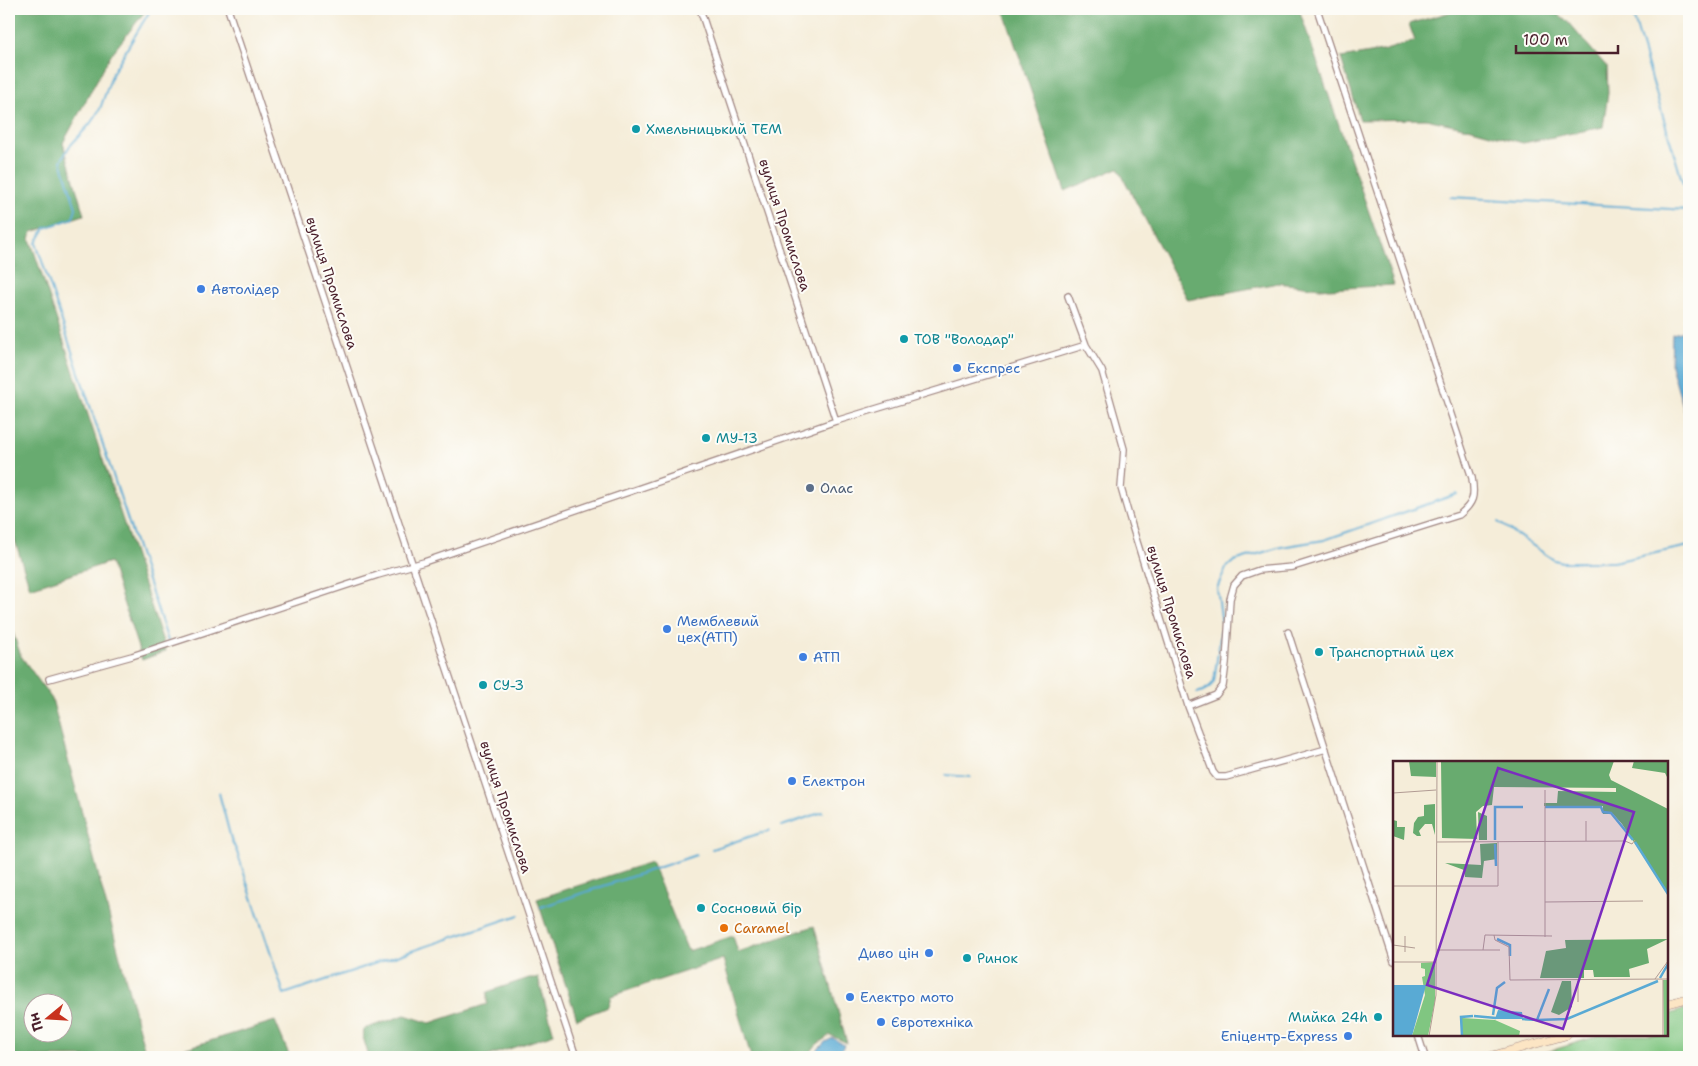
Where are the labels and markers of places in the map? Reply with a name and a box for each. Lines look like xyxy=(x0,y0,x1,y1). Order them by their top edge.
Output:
place label: Хмельницький ТЕМ xyxy=(646,120,782,138)
marker: Хмельницький ТЕМ xyxy=(630,123,642,135)
place label: Автолідер xyxy=(211,280,280,298)
marker: Автолідер xyxy=(195,283,207,295)
place label: ТОВ "Володар" xyxy=(914,330,1014,348)
marker: ТОВ "Володар" xyxy=(898,333,910,345)
place label: Експрес xyxy=(967,359,1020,377)
marker: Експрес xyxy=(951,362,963,374)
place label: МУ-13 xyxy=(716,429,758,447)
marker: МУ-13 xyxy=(700,432,712,444)
place label: Олас xyxy=(820,479,853,497)
marker: Олас xyxy=(804,482,816,494)
place label: Мемблевий цех(АТП) xyxy=(677,612,759,646)
marker: Мемблевий цех(АТП) xyxy=(661,623,673,635)
place label: Транспортний цех xyxy=(1329,643,1454,661)
marker: Транспортний цех xyxy=(1313,646,1325,658)
place label: АТП xyxy=(813,648,840,666)
marker: АТП xyxy=(797,651,809,663)
place label: СУ-3 xyxy=(493,676,524,694)
marker: СУ-3 xyxy=(477,679,489,691)
place label: Електрон xyxy=(802,772,865,790)
marker: Електрон xyxy=(786,775,798,787)
place label: Сосновий бір xyxy=(711,899,802,917)
marker: Сосновий бір xyxy=(695,902,707,914)
place label: Caramel xyxy=(734,919,790,937)
marker: Caramel xyxy=(718,922,730,934)
place label: Диво цін xyxy=(858,944,919,962)
marker: Диво цін xyxy=(923,947,935,959)
place label: Ринок xyxy=(977,949,1019,967)
marker: Ринок xyxy=(961,952,973,964)
place label: Електро мото xyxy=(860,988,954,1006)
marker: Електро мото xyxy=(844,991,856,1003)
place label: Мийка 24һ xyxy=(1288,1008,1368,1026)
marker: Мийка 24һ xyxy=(1372,1011,1384,1023)
place label: Євротехніка xyxy=(891,1013,973,1031)
marker: Євротехніка xyxy=(875,1016,887,1028)
place label: Епіцентр-Express xyxy=(1221,1027,1338,1045)
marker: Епіцентр-Express xyxy=(1342,1030,1354,1042)

